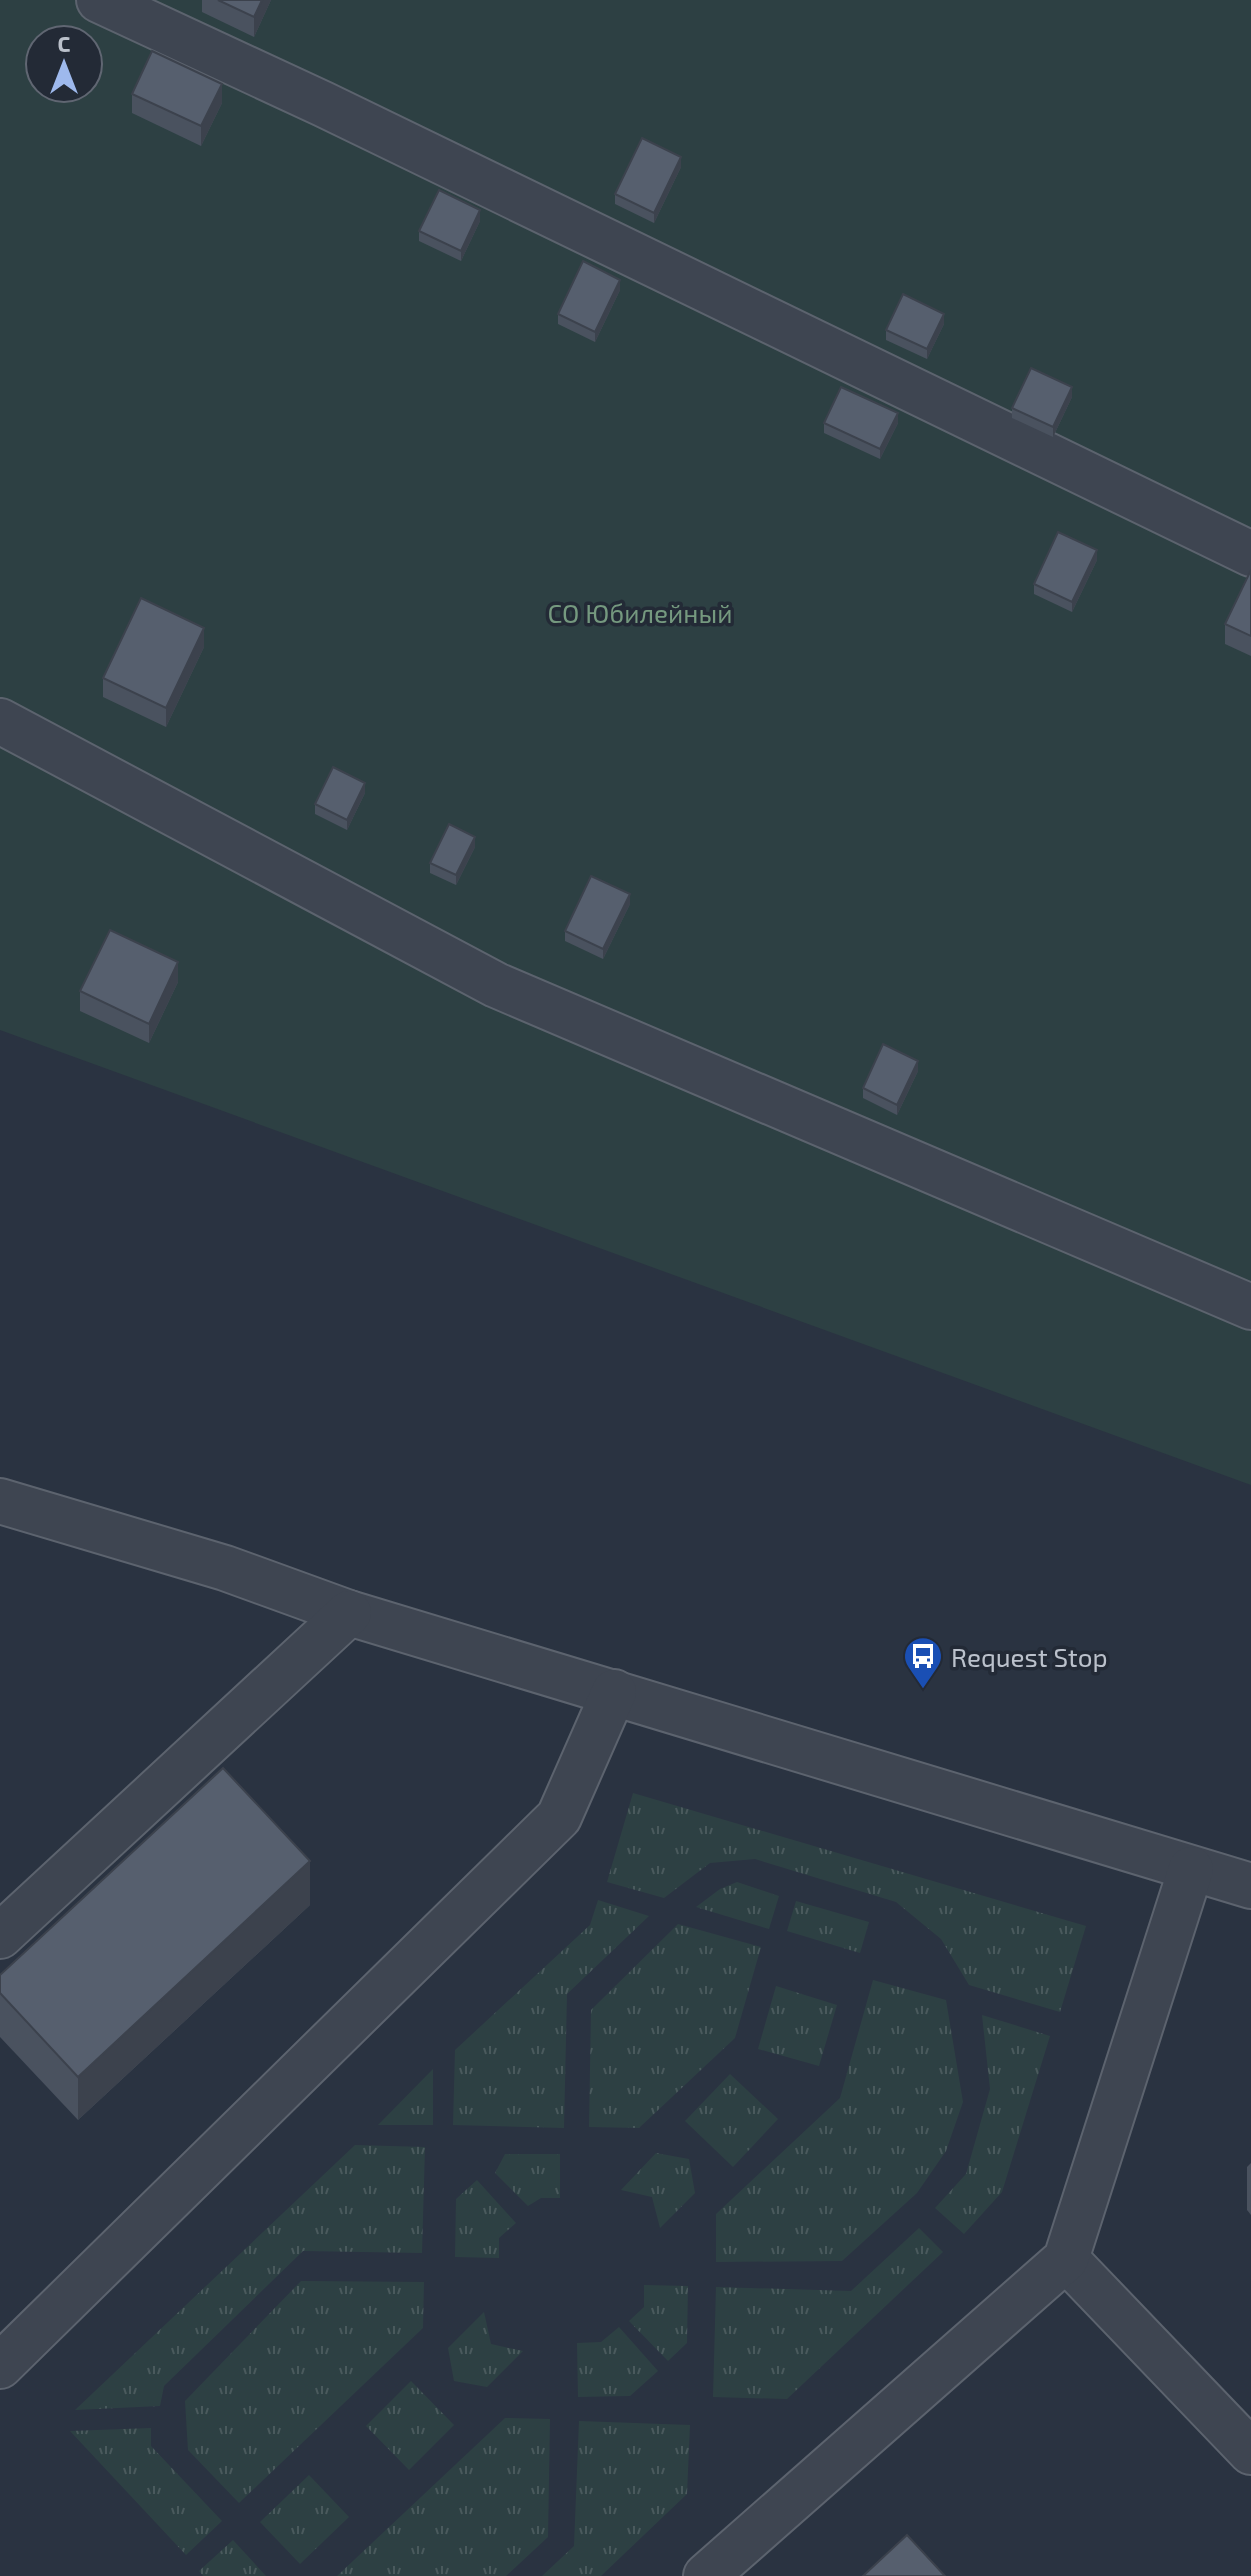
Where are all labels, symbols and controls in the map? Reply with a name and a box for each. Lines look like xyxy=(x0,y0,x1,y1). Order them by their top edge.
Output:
north arrow xyxy=(24,24,104,104)
text: С xyxy=(58,30,71,56)
park label: СО Юбилейный xyxy=(547,597,733,628)
bus stop icon: Request Stop xyxy=(902,1635,944,1690)
place label: Request Stop xyxy=(951,1641,1108,1672)

